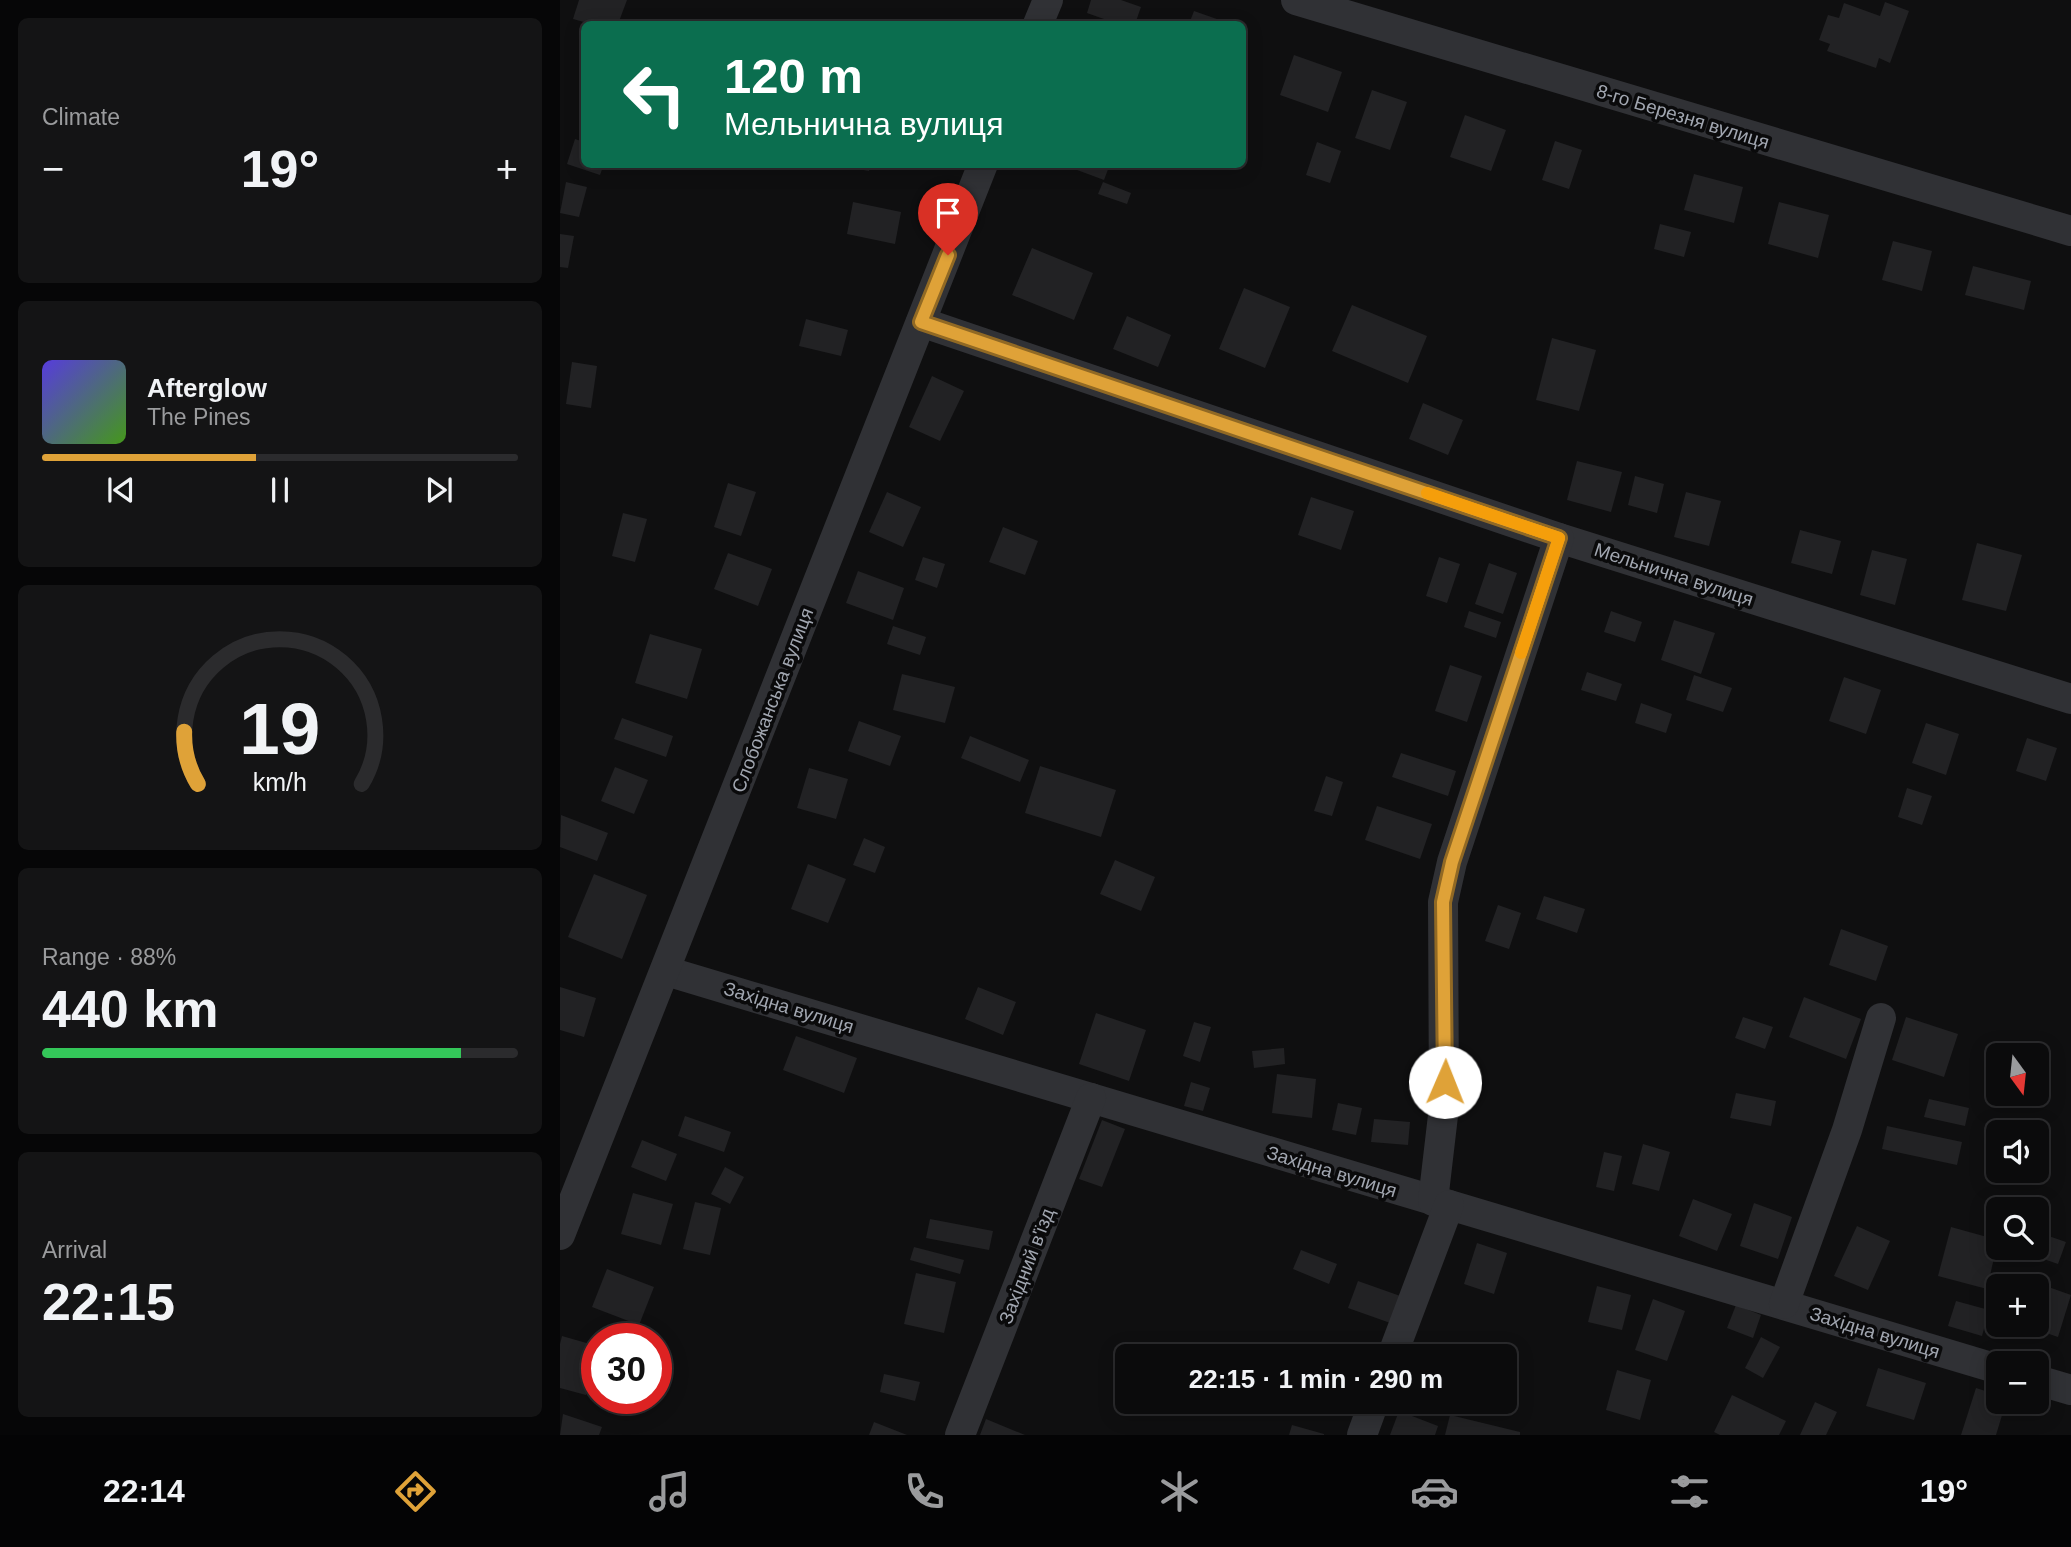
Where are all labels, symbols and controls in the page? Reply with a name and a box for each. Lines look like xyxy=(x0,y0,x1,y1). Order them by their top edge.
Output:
icon: left xyxy=(609,49,700,140)
text: 120 m xyxy=(724,49,863,103)
street label: 8-го Березня вулиця xyxy=(1594,80,1772,153)
text: Climate xyxy=(42,104,120,130)
text: Мельнична вулиця xyxy=(724,106,1003,142)
text: 19° xyxy=(241,140,319,198)
text: − xyxy=(42,148,64,190)
text: + xyxy=(496,148,518,190)
pin xyxy=(918,183,978,255)
icon: arrive xyxy=(929,194,967,232)
text: Afterglow xyxy=(147,373,267,403)
text: The Pines xyxy=(147,404,251,430)
icon: previous xyxy=(102,471,140,509)
icon: pause xyxy=(261,471,299,509)
icon: next xyxy=(420,471,458,509)
street label: Мельнична вулиця xyxy=(1592,539,1756,610)
street label: Слобожанська вулиця xyxy=(728,605,817,796)
text: 19 xyxy=(240,688,320,769)
text: km/h xyxy=(253,767,307,795)
text: Range · 88% xyxy=(42,944,176,970)
street label: Західна вулиця xyxy=(721,978,856,1037)
text: 440 km xyxy=(42,980,218,1038)
north arrow xyxy=(1986,1043,2049,1106)
map controls xyxy=(1986,1043,2049,1414)
position arrow xyxy=(1408,1045,1482,1119)
button: sound xyxy=(1986,1120,2049,1183)
street label: Західна вулиця xyxy=(1264,1142,1399,1201)
button: search xyxy=(1986,1197,2049,1260)
street label: Західний в'їзд xyxy=(995,1205,1058,1327)
text: Arrival xyxy=(42,1237,107,1263)
text: 22:15 xyxy=(42,1273,175,1331)
button: + xyxy=(1986,1274,2049,1337)
street label: Західна вулиця xyxy=(1807,1303,1942,1362)
speed limit sign: 30 xyxy=(581,1323,672,1414)
button: − xyxy=(1986,1351,2049,1414)
text: 22:15 · 1 min · 290 m xyxy=(1189,1364,1443,1394)
icon: directions xyxy=(391,1467,440,1516)
icon: music xyxy=(645,1467,694,1516)
icon: phone xyxy=(900,1467,949,1516)
icon: climate xyxy=(1155,1467,1204,1516)
icon: car xyxy=(1410,1467,1459,1516)
icon: filters xyxy=(1665,1467,1714,1516)
text: 22:14 xyxy=(103,1473,185,1509)
text: 19° xyxy=(1920,1473,1968,1509)

